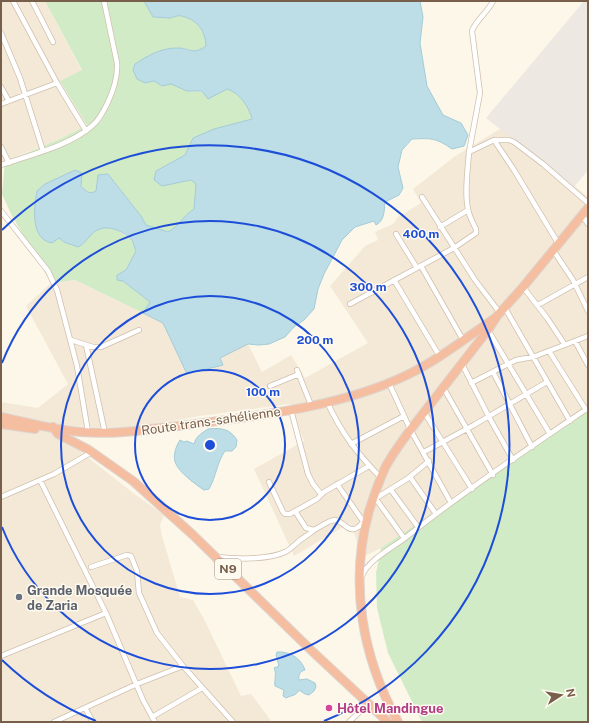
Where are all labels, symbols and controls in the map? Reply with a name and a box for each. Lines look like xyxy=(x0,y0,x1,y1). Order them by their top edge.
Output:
text: 400 m xyxy=(403,227,440,241)
text: 300 m xyxy=(350,280,387,294)
text: 200 m xyxy=(297,333,333,347)
text: 100 m xyxy=(246,385,280,399)
street label: Route trans-sahélienne xyxy=(140,404,282,438)
centre of rings xyxy=(203,438,217,452)
road number: N9 xyxy=(215,559,241,579)
place label: Grande Mosquée de Zaria xyxy=(27,583,132,613)
marker: Grande Mosquée de Zaria xyxy=(14,592,24,602)
north arrow xyxy=(541,675,581,715)
text: N xyxy=(564,687,578,698)
place label: Hôtel Mandingue xyxy=(337,701,443,716)
marker: Hôtel Mandingue xyxy=(324,703,334,713)

